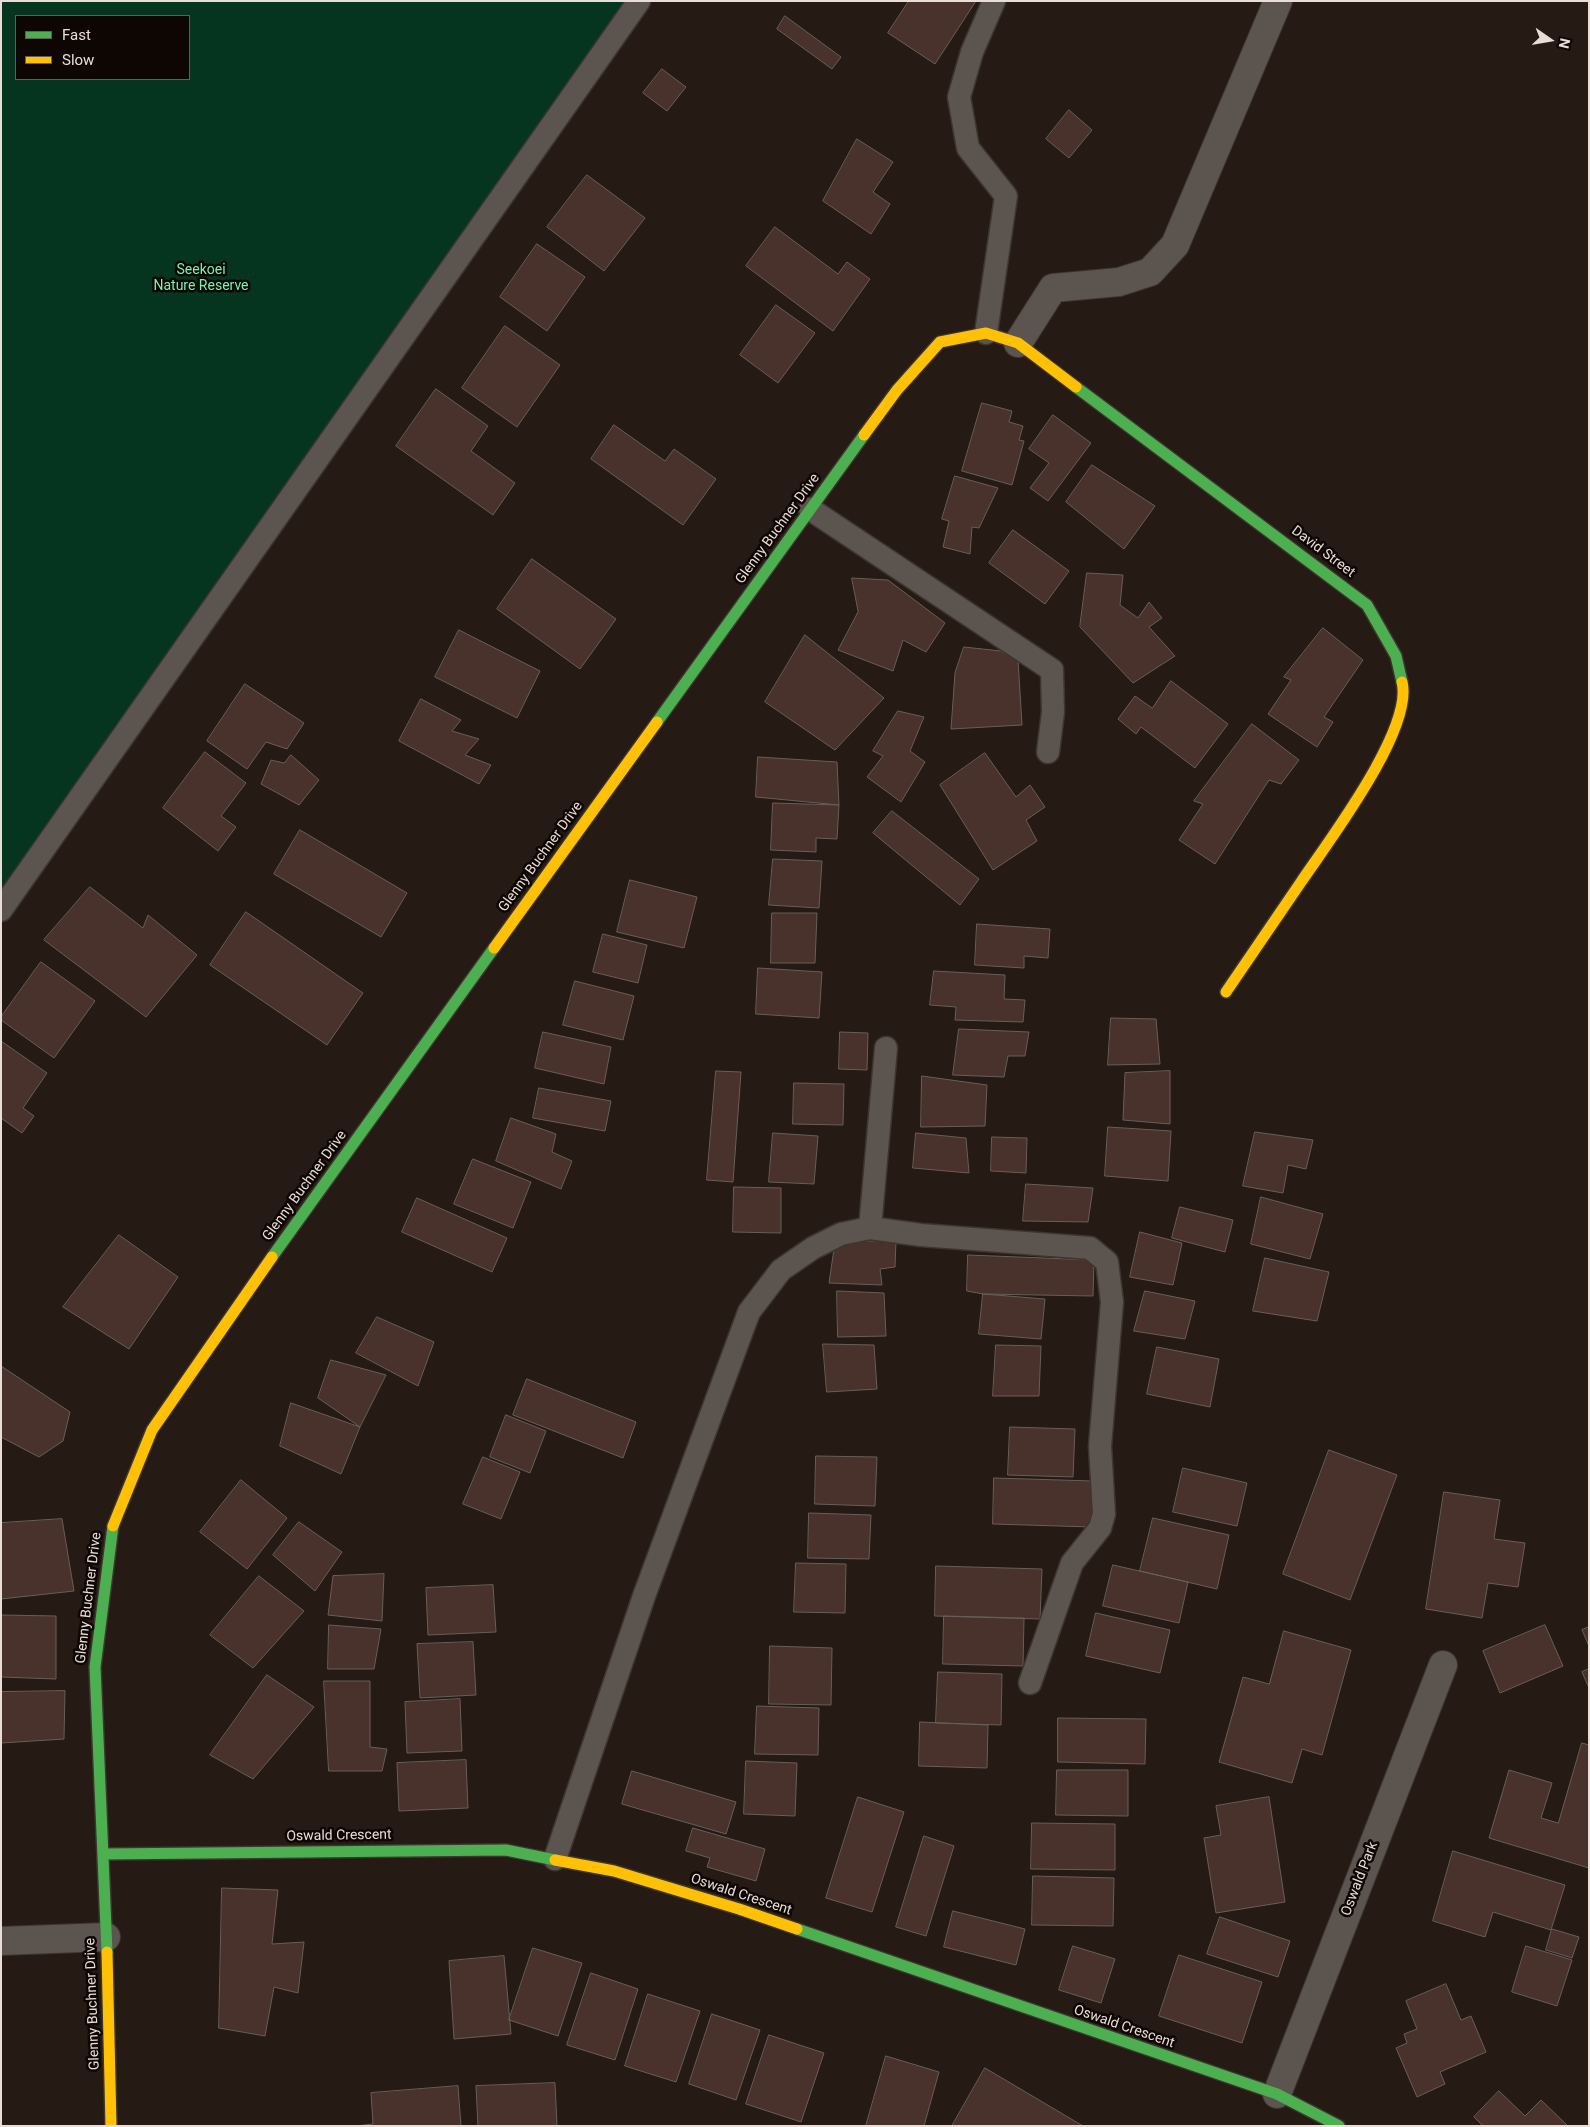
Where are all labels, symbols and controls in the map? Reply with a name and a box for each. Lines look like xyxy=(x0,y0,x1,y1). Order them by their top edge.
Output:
legend xyxy=(15,15,190,80)
north arrow xyxy=(1525,15,1575,65)
text: Fast xyxy=(62,26,91,44)
text: N xyxy=(1556,37,1574,50)
text: Slow xyxy=(62,51,94,69)
park label: Seekoei Nature Reserve xyxy=(153,262,249,294)
street label: Glenny Buchner Drive xyxy=(732,471,824,587)
street label: David Street xyxy=(1288,523,1358,581)
street label: Glenny Buchner Drive xyxy=(495,799,587,915)
street label: Glenny Buchner Drive xyxy=(259,1128,351,1244)
street label: Glenny Buchner Drive xyxy=(73,1531,105,1665)
street label: Oswald Crescent xyxy=(286,1827,392,1845)
street label: Oswald Park xyxy=(1338,1840,1382,1918)
street label: Oswald Crescent xyxy=(688,1871,794,1919)
street label: Glenny Buchner Drive xyxy=(82,1938,104,2070)
street label: Oswald Crescent xyxy=(1072,2002,1176,2052)

